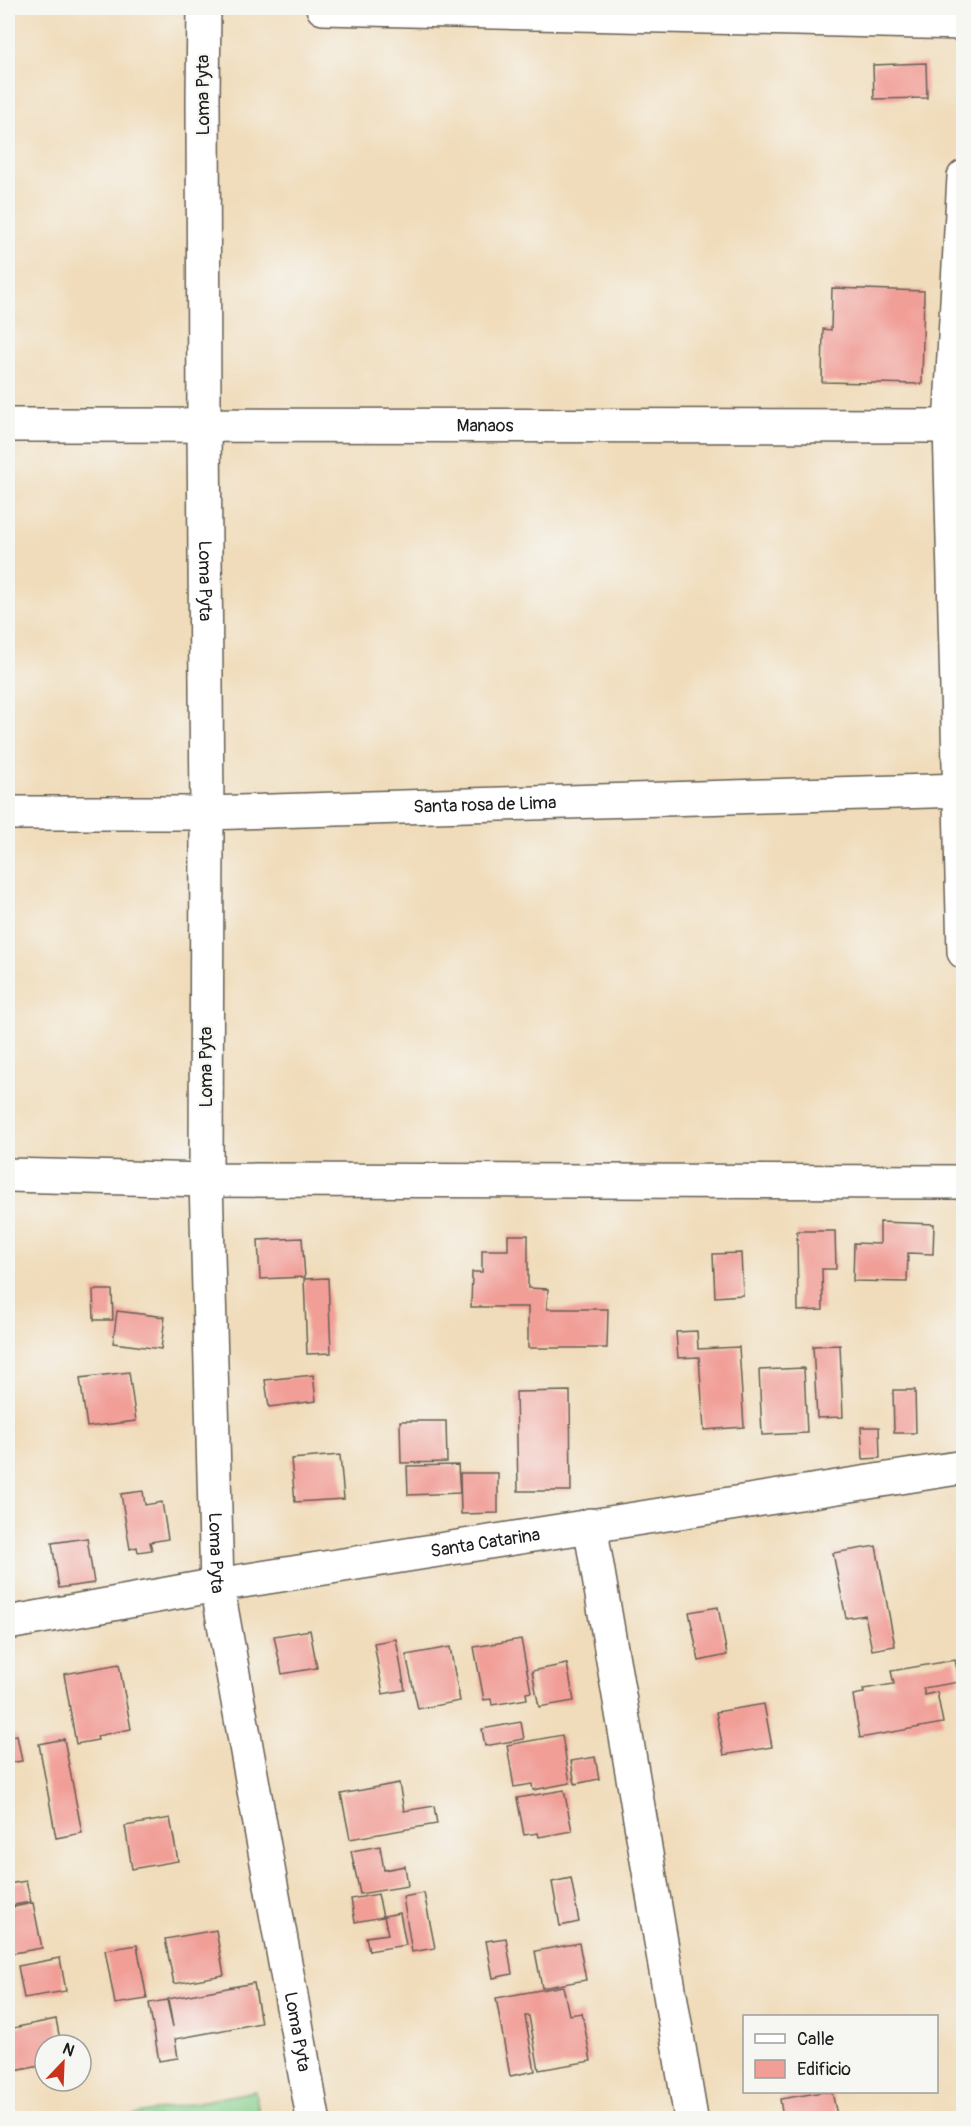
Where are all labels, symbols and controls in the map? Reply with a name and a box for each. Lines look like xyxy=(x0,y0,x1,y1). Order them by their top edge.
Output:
street label: Loma Pyta xyxy=(192,55,215,135)
street label: Manaos xyxy=(456,414,514,438)
street label: Loma Pyta xyxy=(193,540,217,621)
street label: Santa rosa de Lima xyxy=(413,791,557,819)
street label: Loma Pyta xyxy=(195,1027,218,1107)
street label: Loma Pyta xyxy=(203,1512,229,1595)
street label: Santa Catarina xyxy=(429,1523,542,1563)
street label: Loma Pyta xyxy=(278,1990,315,2074)
legend xyxy=(743,2015,938,2093)
text: Calle xyxy=(797,2028,834,2051)
north arrow xyxy=(33,2033,93,2093)
text: N xyxy=(60,2039,78,2062)
text: Edificio xyxy=(797,2058,851,2081)

